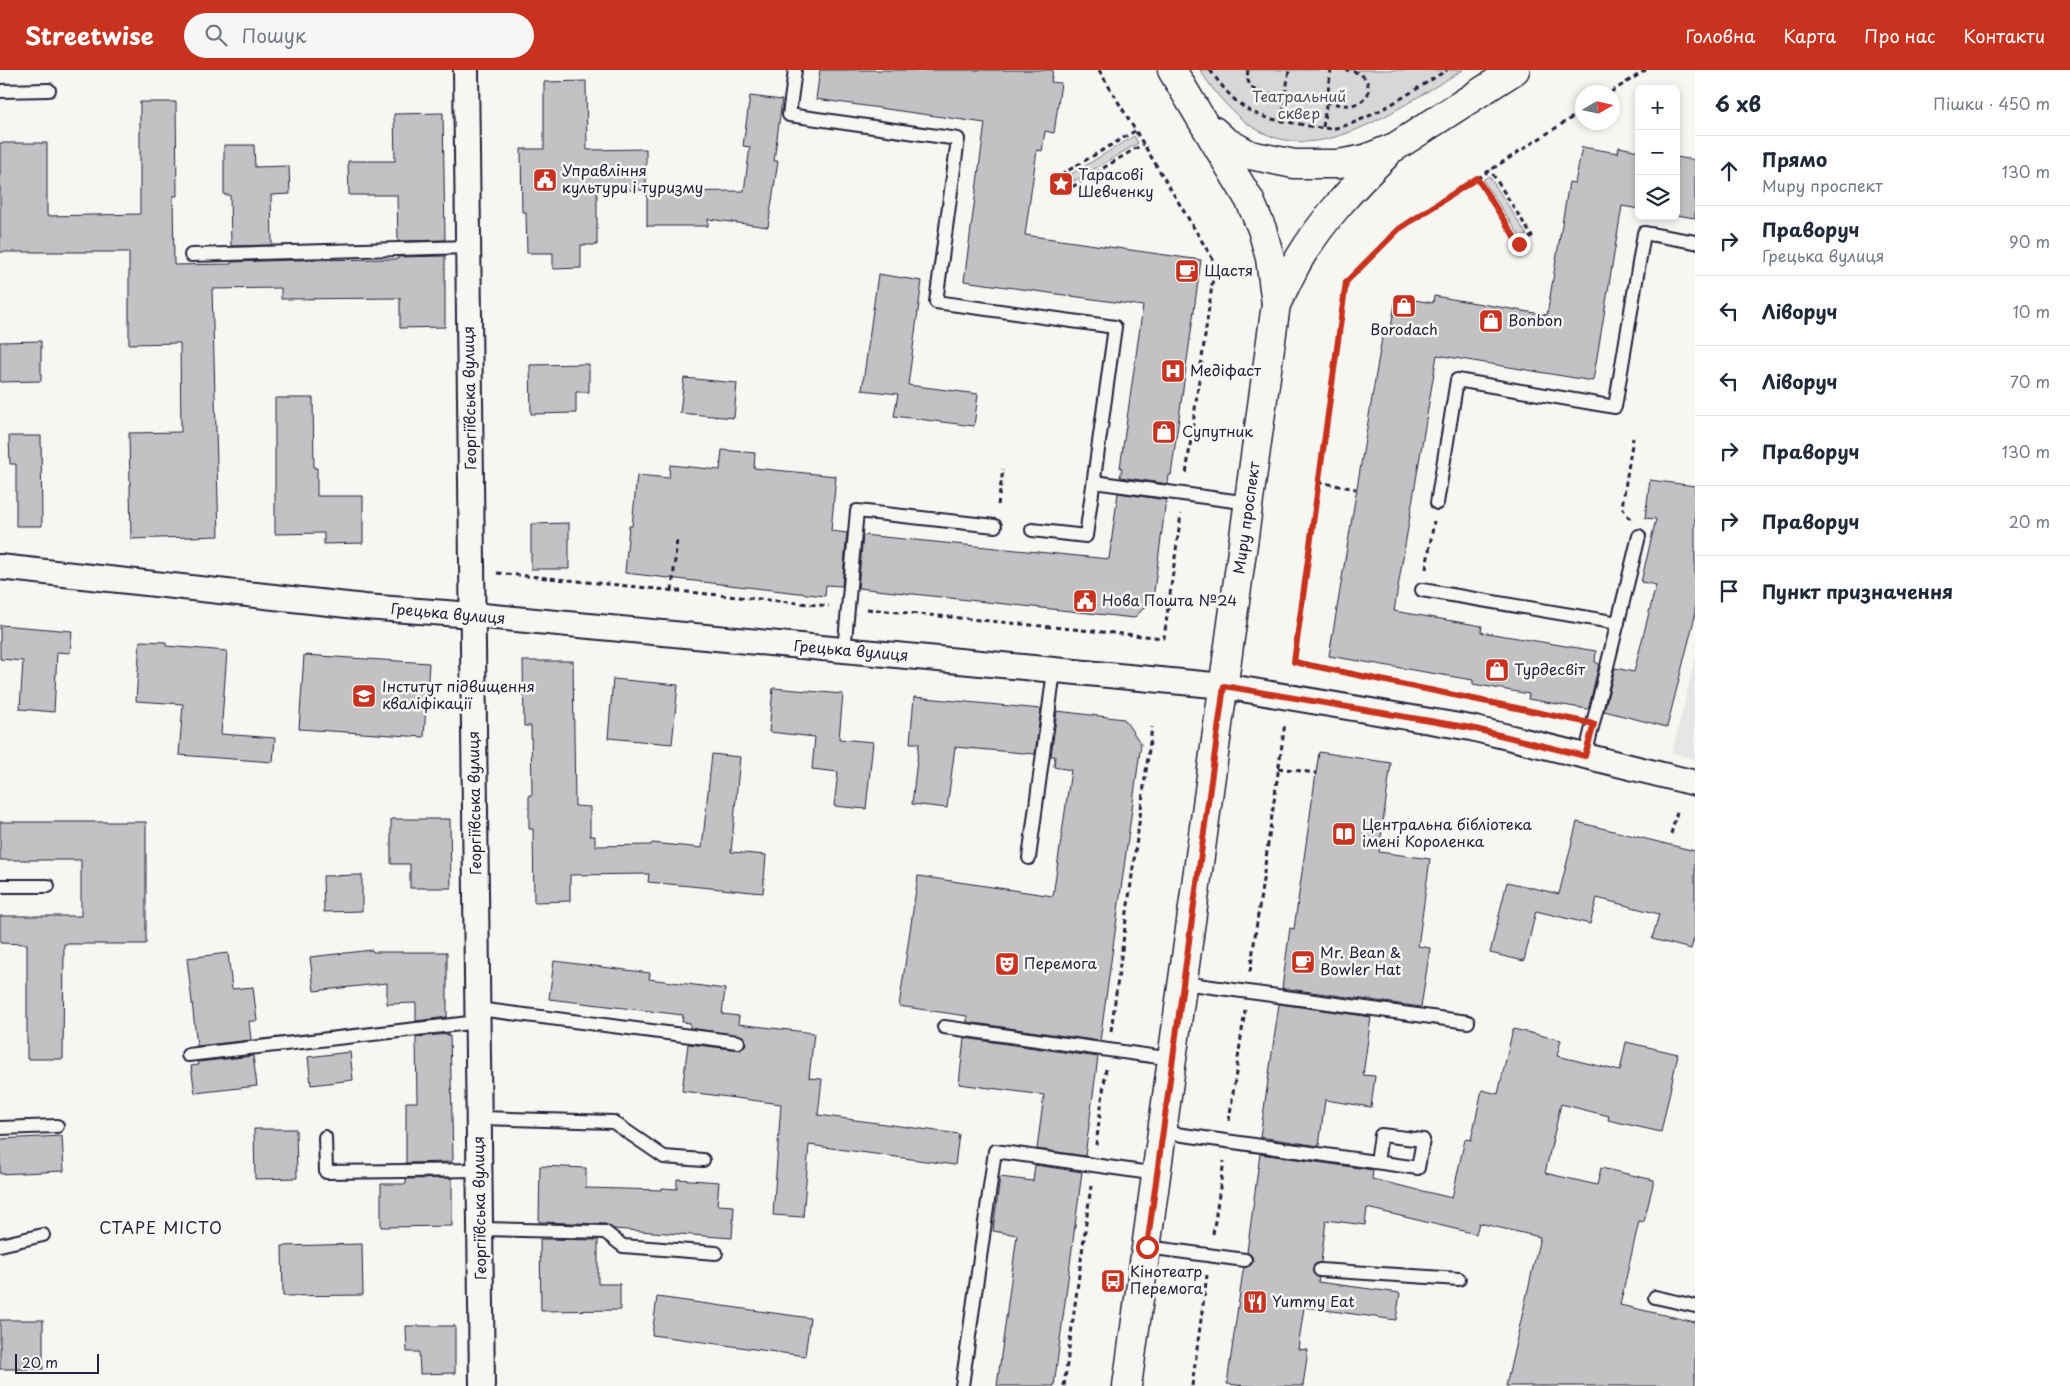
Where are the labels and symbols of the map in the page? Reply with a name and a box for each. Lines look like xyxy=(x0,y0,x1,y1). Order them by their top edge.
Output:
park label: Театральний сквер xyxy=(1252,84,1346,124)
north arrow xyxy=(1575,85,1620,130)
place label: Управління культури і туризму xyxy=(562,158,703,198)
place label: Тарасові Шевченку xyxy=(1078,162,1154,202)
public building icon: Управління культури і туризму xyxy=(532,167,558,193)
place icon: Тарасові Шевченку xyxy=(1048,171,1074,197)
route end xyxy=(1508,233,1531,256)
cafe icon: Щастя xyxy=(1174,258,1200,284)
place label: Щастя xyxy=(1204,258,1253,281)
shop icon: Borodach xyxy=(1391,293,1417,319)
shop icon: Bonbon xyxy=(1478,308,1504,334)
place label: Bonbon xyxy=(1508,308,1563,331)
place label: Borodach xyxy=(1370,317,1438,340)
street label: Георгіївська вулиця xyxy=(456,326,481,470)
hospital icon: Медіфаст xyxy=(1160,358,1186,384)
place label: Медіфаст xyxy=(1190,358,1262,381)
shop icon: Супутник xyxy=(1151,419,1177,445)
place label: Супутник xyxy=(1182,419,1253,442)
street label: Миру проспект xyxy=(1226,459,1265,575)
public building icon: Нова Пошта №24 xyxy=(1072,588,1098,614)
place label: Нова Пошта №24 xyxy=(1102,588,1237,611)
street label: Грецька вулиця xyxy=(390,596,506,629)
street label: Грецька вулиця xyxy=(793,633,909,666)
shop icon: Турдесвіт xyxy=(1484,657,1510,683)
place label: Турдесвіт xyxy=(1514,657,1586,680)
place label: Інститут підвищення кваліфікації xyxy=(382,674,535,714)
school or university icon: Інститут підвищення кваліфікації xyxy=(351,683,377,709)
street label: Георгіївська вулиця xyxy=(461,731,486,875)
place label: Центральна бібліотека імені Короленка xyxy=(1362,812,1532,852)
library icon: Центральна бібліотека імені Короленка xyxy=(1331,821,1357,847)
place label: Mr. Bean & Bowler Hat xyxy=(1320,940,1401,980)
cafe icon: Mr. Bean & Bowler Hat xyxy=(1290,949,1316,975)
theatre icon: Перемога xyxy=(994,951,1020,977)
place label: Перемога xyxy=(1024,951,1098,974)
street label: Георгіївська вулиця xyxy=(466,1136,491,1280)
district label: СТАРЕ МІСТО xyxy=(99,1215,223,1239)
route start xyxy=(1136,1236,1159,1259)
place label: Кінотеатр Перемога xyxy=(1130,1259,1204,1299)
bus stop icon: Кінотеатр Перемога xyxy=(1100,1268,1126,1294)
restaurant icon: Yummy Eat xyxy=(1242,1289,1268,1315)
place label: Yummy Eat xyxy=(1272,1289,1355,1312)
scale bar xyxy=(15,1351,99,1374)

